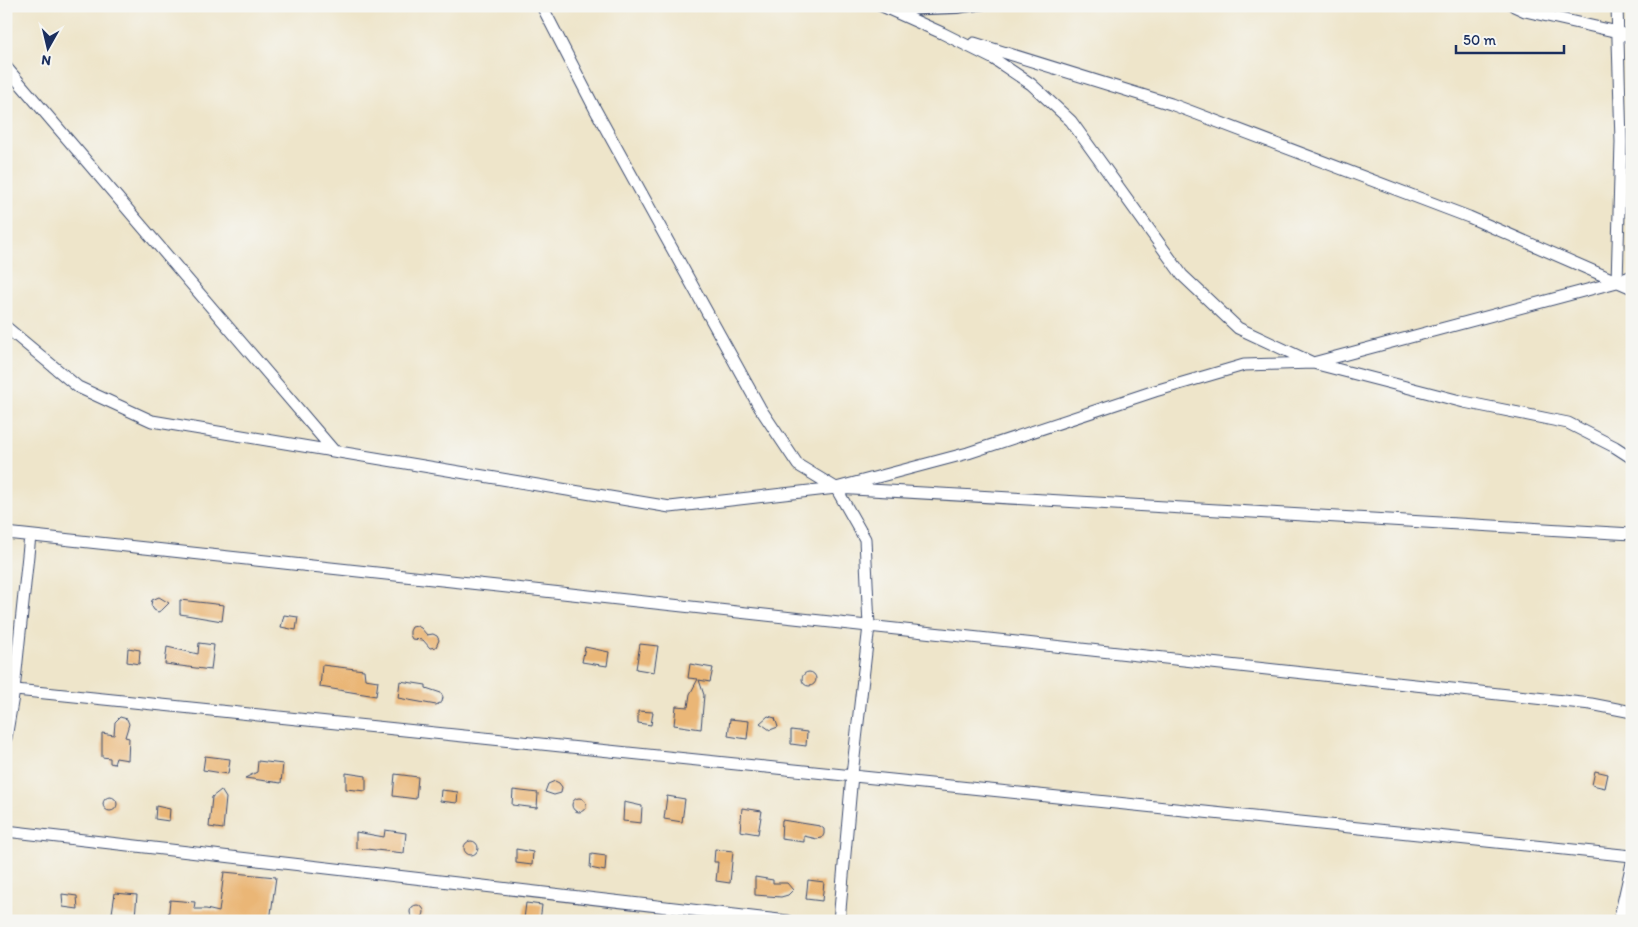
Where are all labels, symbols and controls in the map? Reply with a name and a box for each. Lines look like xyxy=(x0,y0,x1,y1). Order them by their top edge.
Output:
north arrow xyxy=(22,22,72,72)
scale bar xyxy=(1456,22,1563,54)
text: 50 m xyxy=(1463,31,1496,49)
text: N xyxy=(40,51,52,69)

